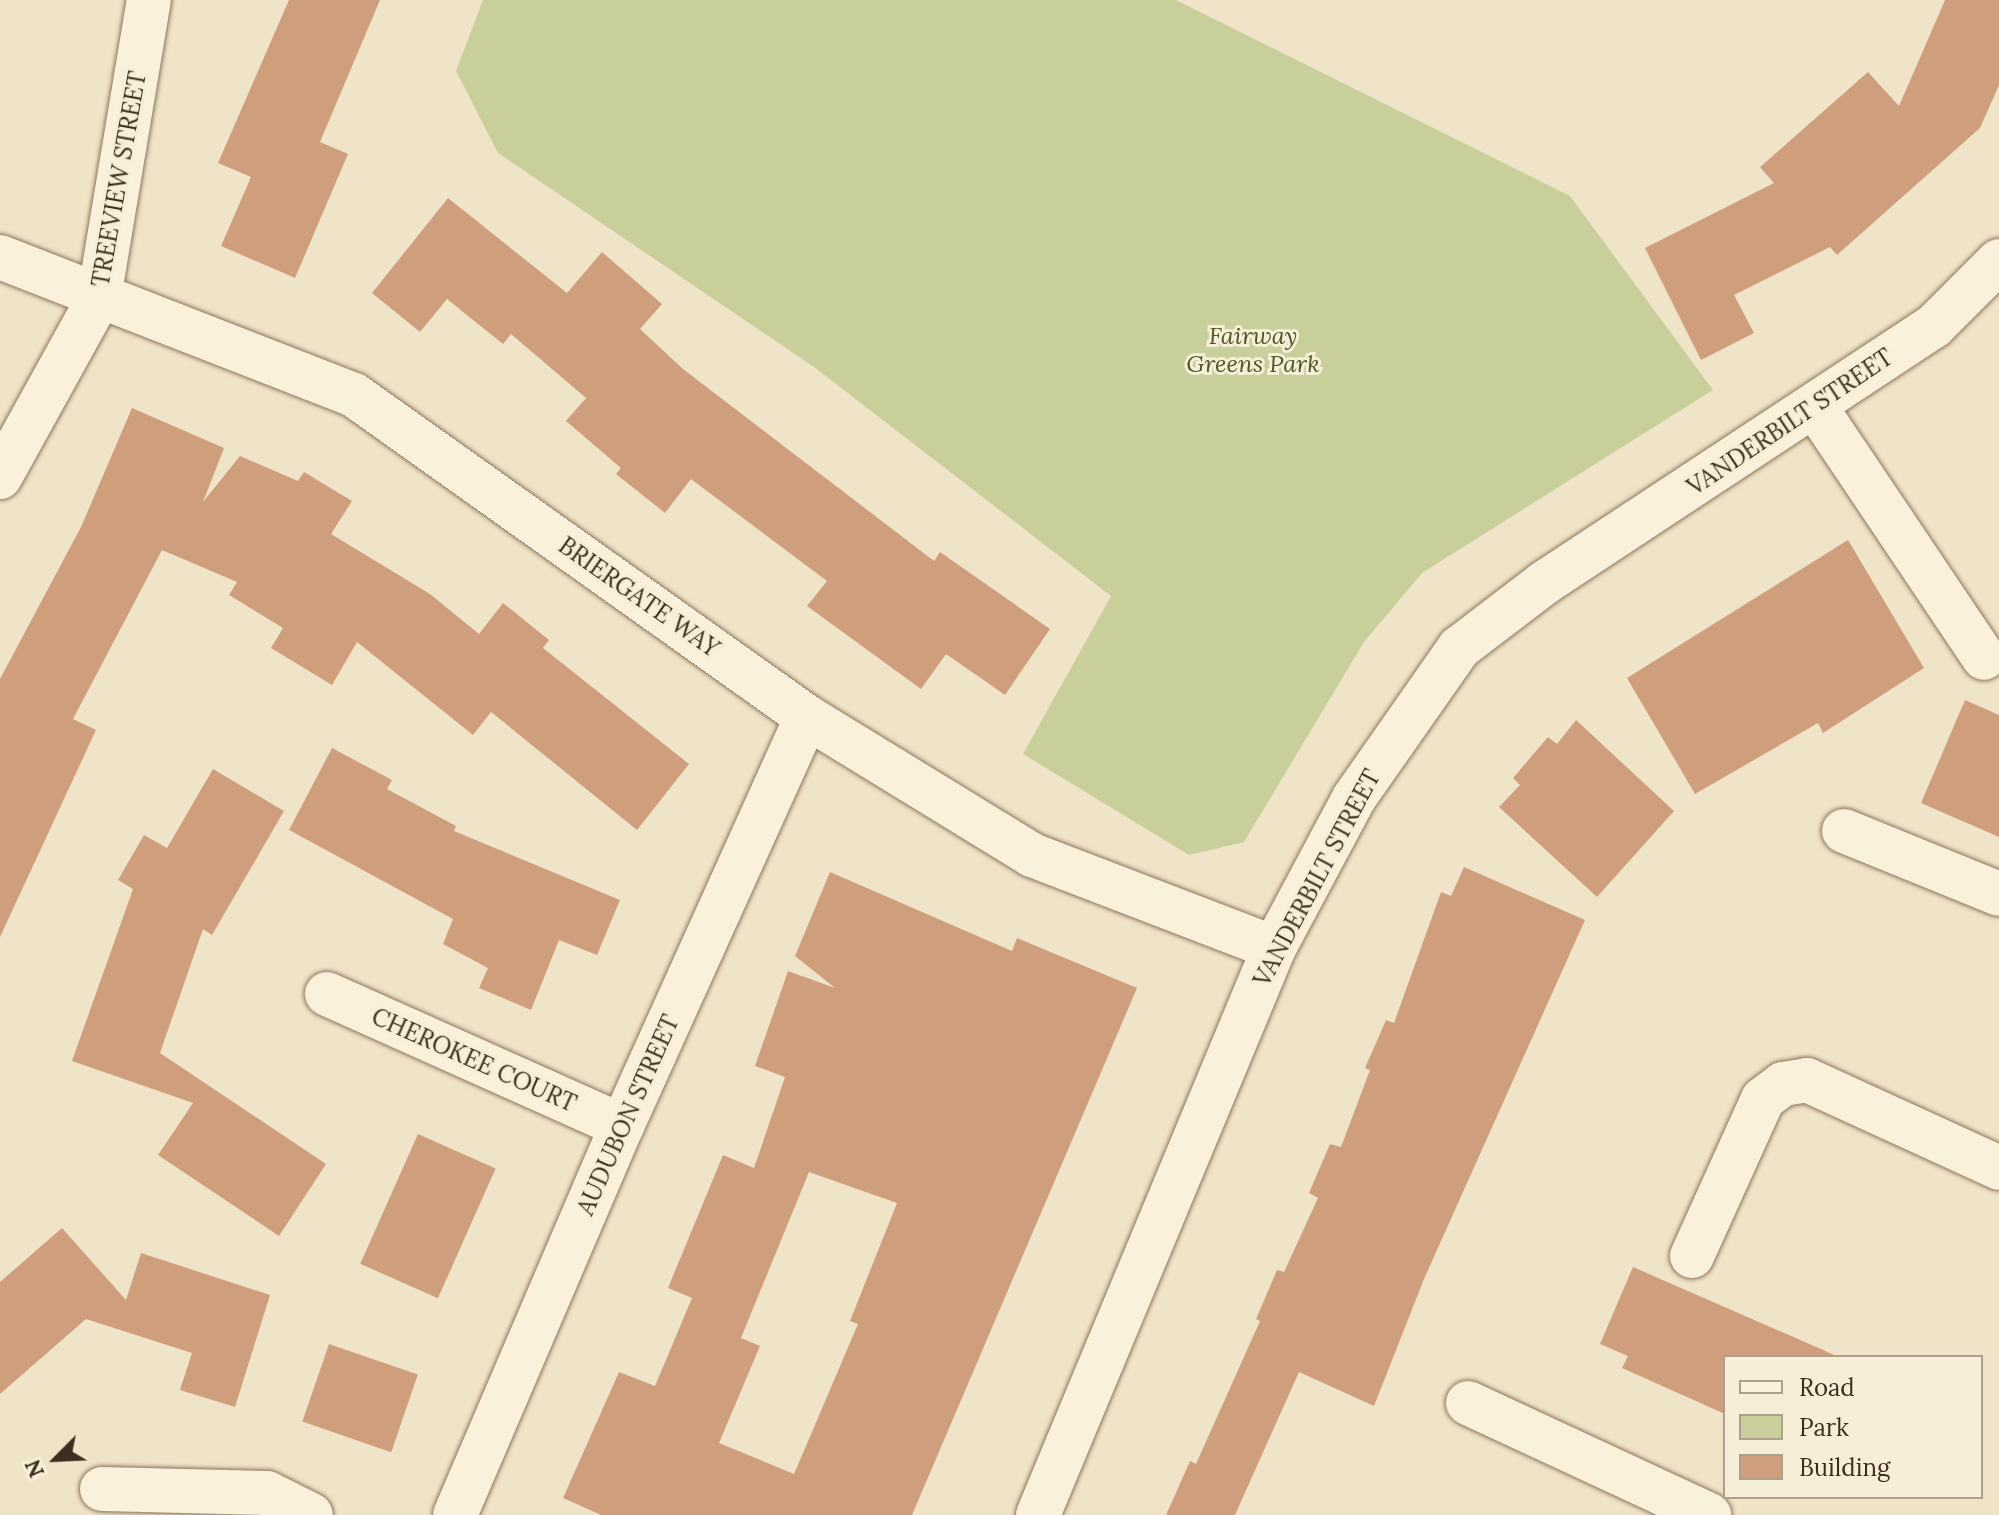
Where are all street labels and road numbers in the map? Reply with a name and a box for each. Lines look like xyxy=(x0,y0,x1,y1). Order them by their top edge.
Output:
street label: TREEVIEW STREET xyxy=(86,69,152,289)
street label: VANDERBILT STREET xyxy=(1682,342,1898,502)
street label: BRIERGATE WAY xyxy=(553,531,725,663)
street label: VANDERBILT STREET xyxy=(1248,765,1386,991)
street label: CHEROKEE COURT xyxy=(367,1002,581,1118)
street label: AUDUBON STREET xyxy=(571,1010,685,1220)

